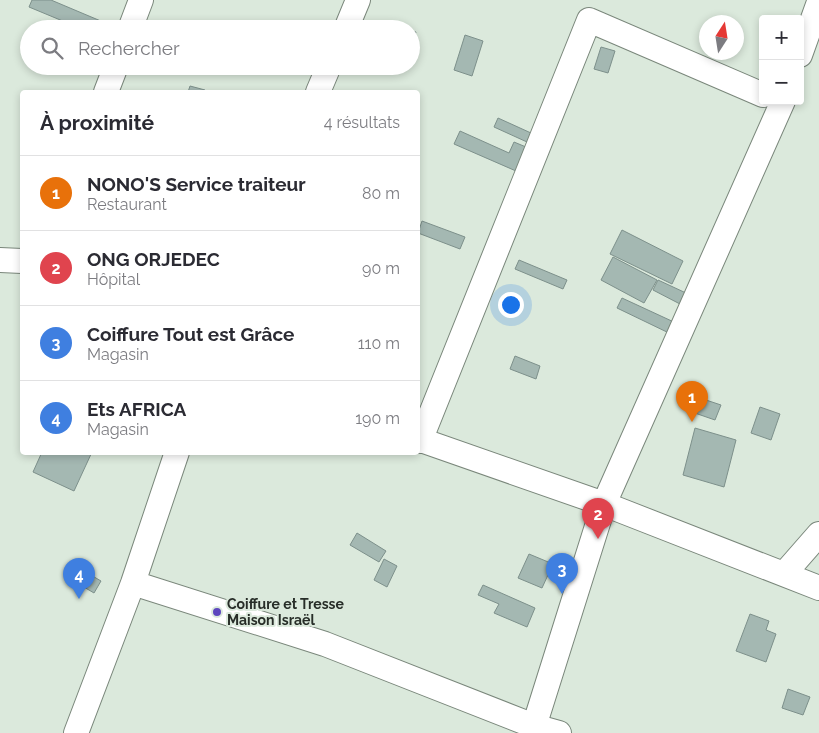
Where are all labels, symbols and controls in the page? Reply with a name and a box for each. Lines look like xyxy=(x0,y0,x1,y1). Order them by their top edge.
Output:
north arrow xyxy=(699,15,744,60)
map controls xyxy=(759,15,804,105)
button: + xyxy=(759,15,804,60)
search box xyxy=(20,20,420,75)
icon: search xyxy=(38,34,66,62)
text: Rechercher xyxy=(78,37,180,59)
button: − xyxy=(759,60,804,105)
text: À proximité xyxy=(40,110,154,135)
text: 4 résultats xyxy=(324,113,400,132)
text: NONO'S Service traiteur xyxy=(87,173,306,195)
text: 1 xyxy=(52,184,60,203)
text: 80 m xyxy=(362,184,400,203)
text: Restaurant xyxy=(87,195,167,214)
text: ONG ORJEDEC xyxy=(87,248,220,270)
text: 2 xyxy=(51,259,61,278)
text: 90 m xyxy=(362,259,400,278)
text: Hôpital xyxy=(87,270,140,289)
your location xyxy=(498,292,524,318)
text: Coiffure Tout est Grâce xyxy=(87,323,294,345)
text: 3 xyxy=(52,334,60,353)
text: 110 m xyxy=(358,334,400,353)
text: Magasin xyxy=(87,345,149,364)
pin: 1 xyxy=(676,381,708,422)
text: Ets AFRICA xyxy=(87,398,186,420)
text: 4 xyxy=(51,409,61,428)
text: 190 m xyxy=(355,409,400,428)
text: Magasin xyxy=(87,420,149,439)
pin: 2 xyxy=(582,498,614,539)
pin: 3 xyxy=(546,553,578,594)
pin: 4 xyxy=(63,558,95,599)
place label: Coiffure et Tresse Maison Israël xyxy=(227,596,344,628)
marker: Coiffure et Tresse Maison Israël xyxy=(211,606,223,618)

